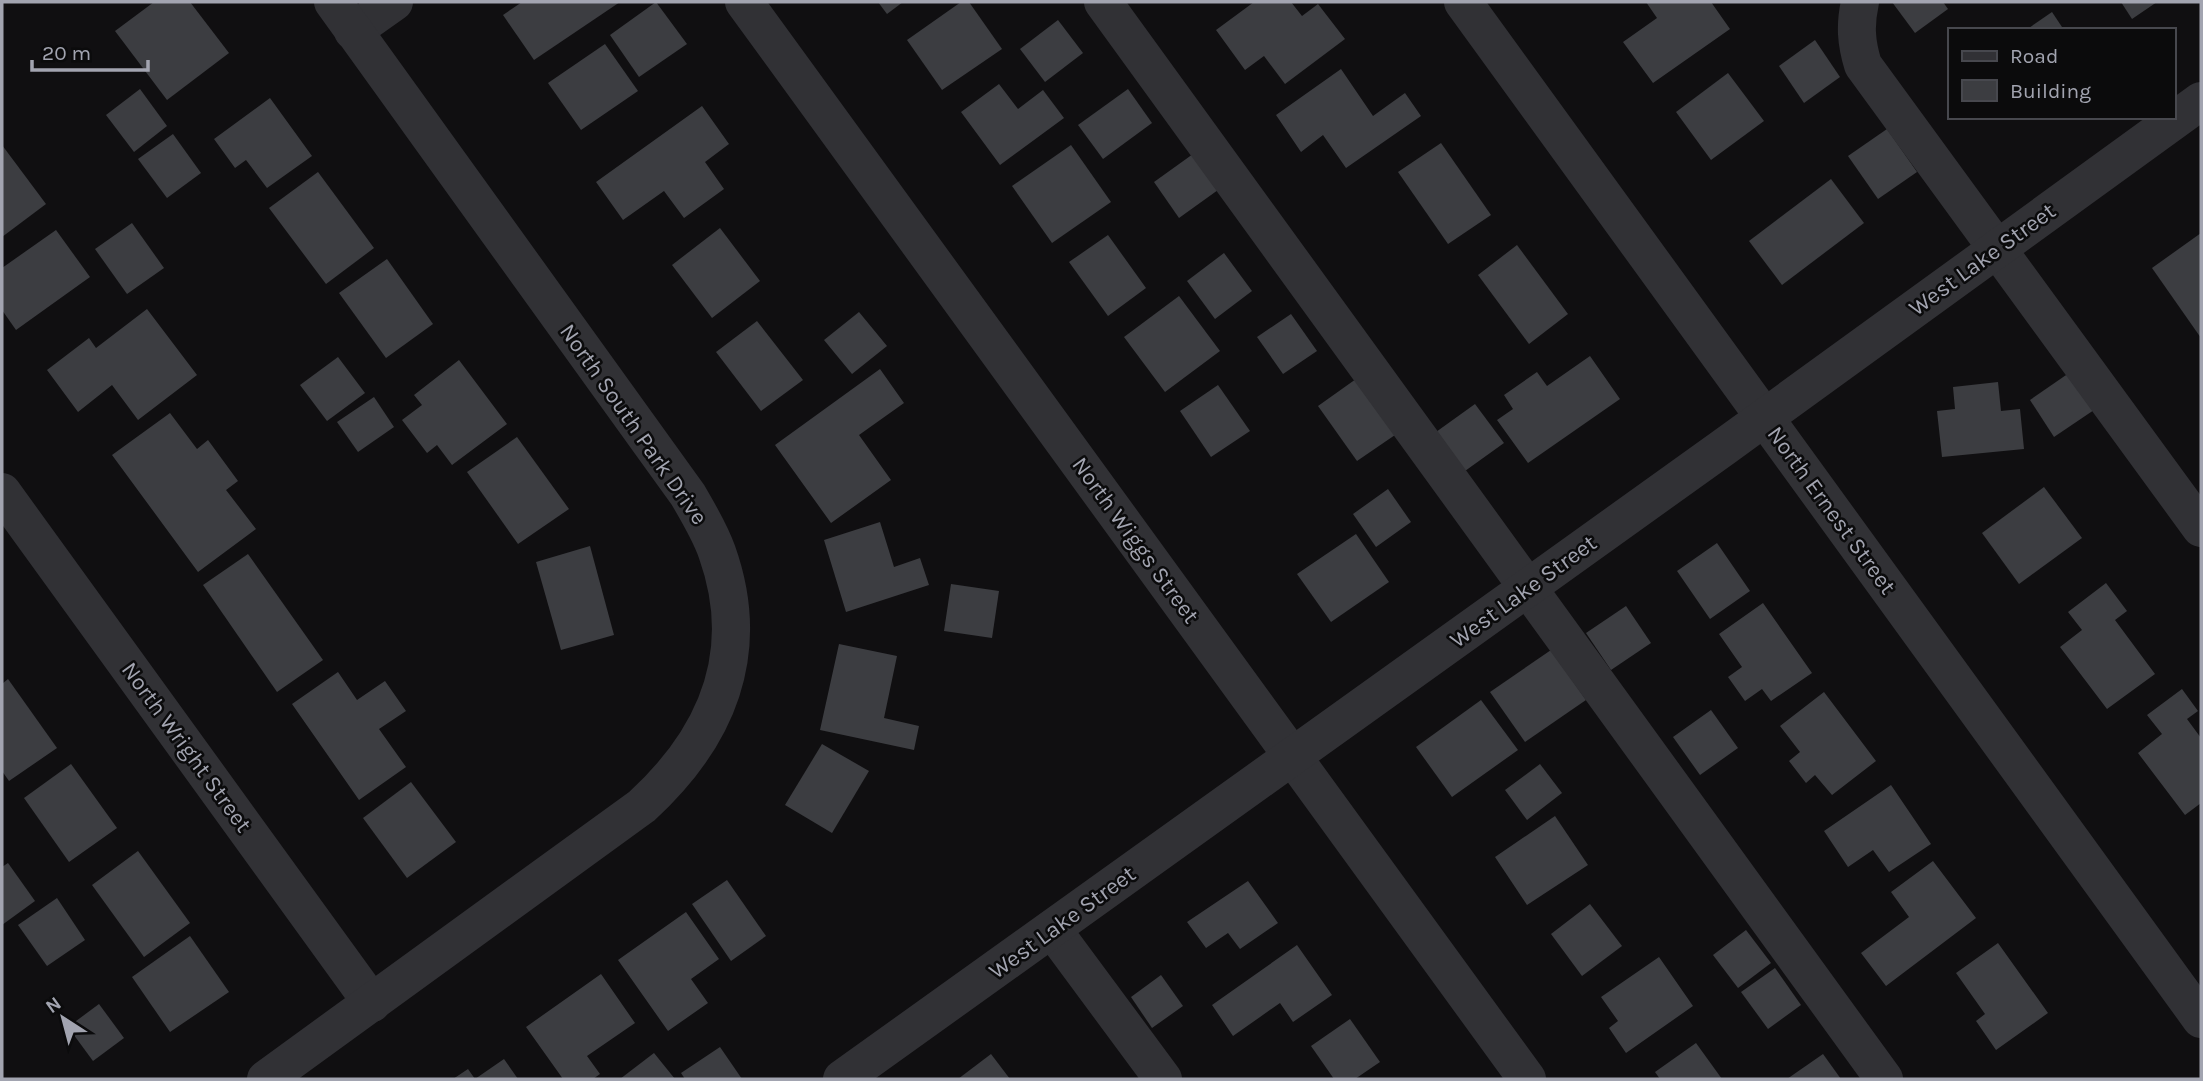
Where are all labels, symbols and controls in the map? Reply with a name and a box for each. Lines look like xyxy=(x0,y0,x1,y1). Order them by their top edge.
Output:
scale bar xyxy=(32,28,147,72)
legend xyxy=(1948,28,2175,119)
text: 20 m xyxy=(42,41,91,65)
text: Road xyxy=(2010,44,2058,68)
text: Building xyxy=(2010,79,2091,103)
street label: West Lake Street xyxy=(1904,197,2061,322)
street label: North South Park Drive xyxy=(554,319,713,530)
street label: North Ernest Street xyxy=(1762,421,1902,600)
street label: North Wiggs Street xyxy=(1066,452,1205,629)
street label: West Lake Street xyxy=(1445,529,1602,654)
street label: North Wright Street xyxy=(116,657,258,838)
street label: West Lake Street xyxy=(984,860,1141,985)
north arrow xyxy=(28,983,98,1053)
text: N xyxy=(42,992,66,1018)

